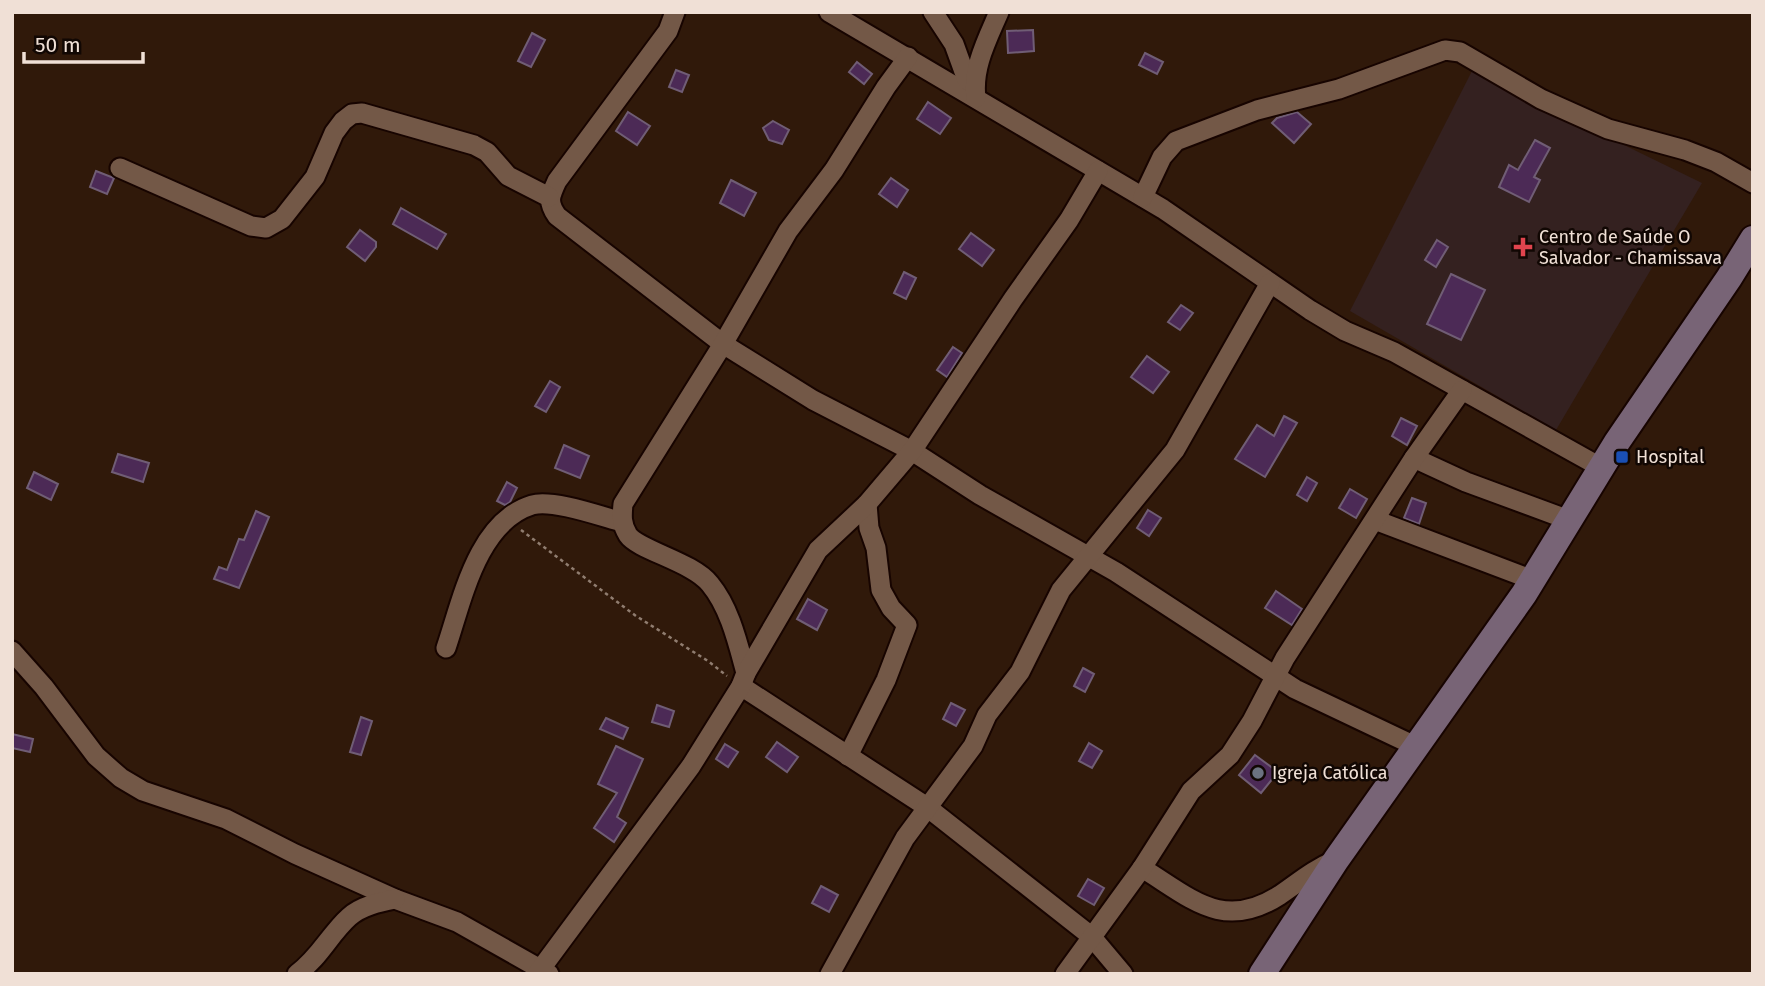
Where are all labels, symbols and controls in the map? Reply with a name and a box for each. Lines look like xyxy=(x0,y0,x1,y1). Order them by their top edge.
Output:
scale bar xyxy=(24,21,144,65)
text: 50 m xyxy=(35,32,81,58)
place label: Centro de Saúde O Salvador - Chamissava xyxy=(1539,226,1722,269)
marker: Centro de Saúde O Salvador - Chamissava xyxy=(1513,237,1533,257)
place label: Hospital xyxy=(1636,446,1704,468)
marker: Hospital xyxy=(1614,449,1630,465)
place label: Igreja Católica xyxy=(1272,762,1388,784)
marker: Igreja Católica xyxy=(1250,765,1266,781)

